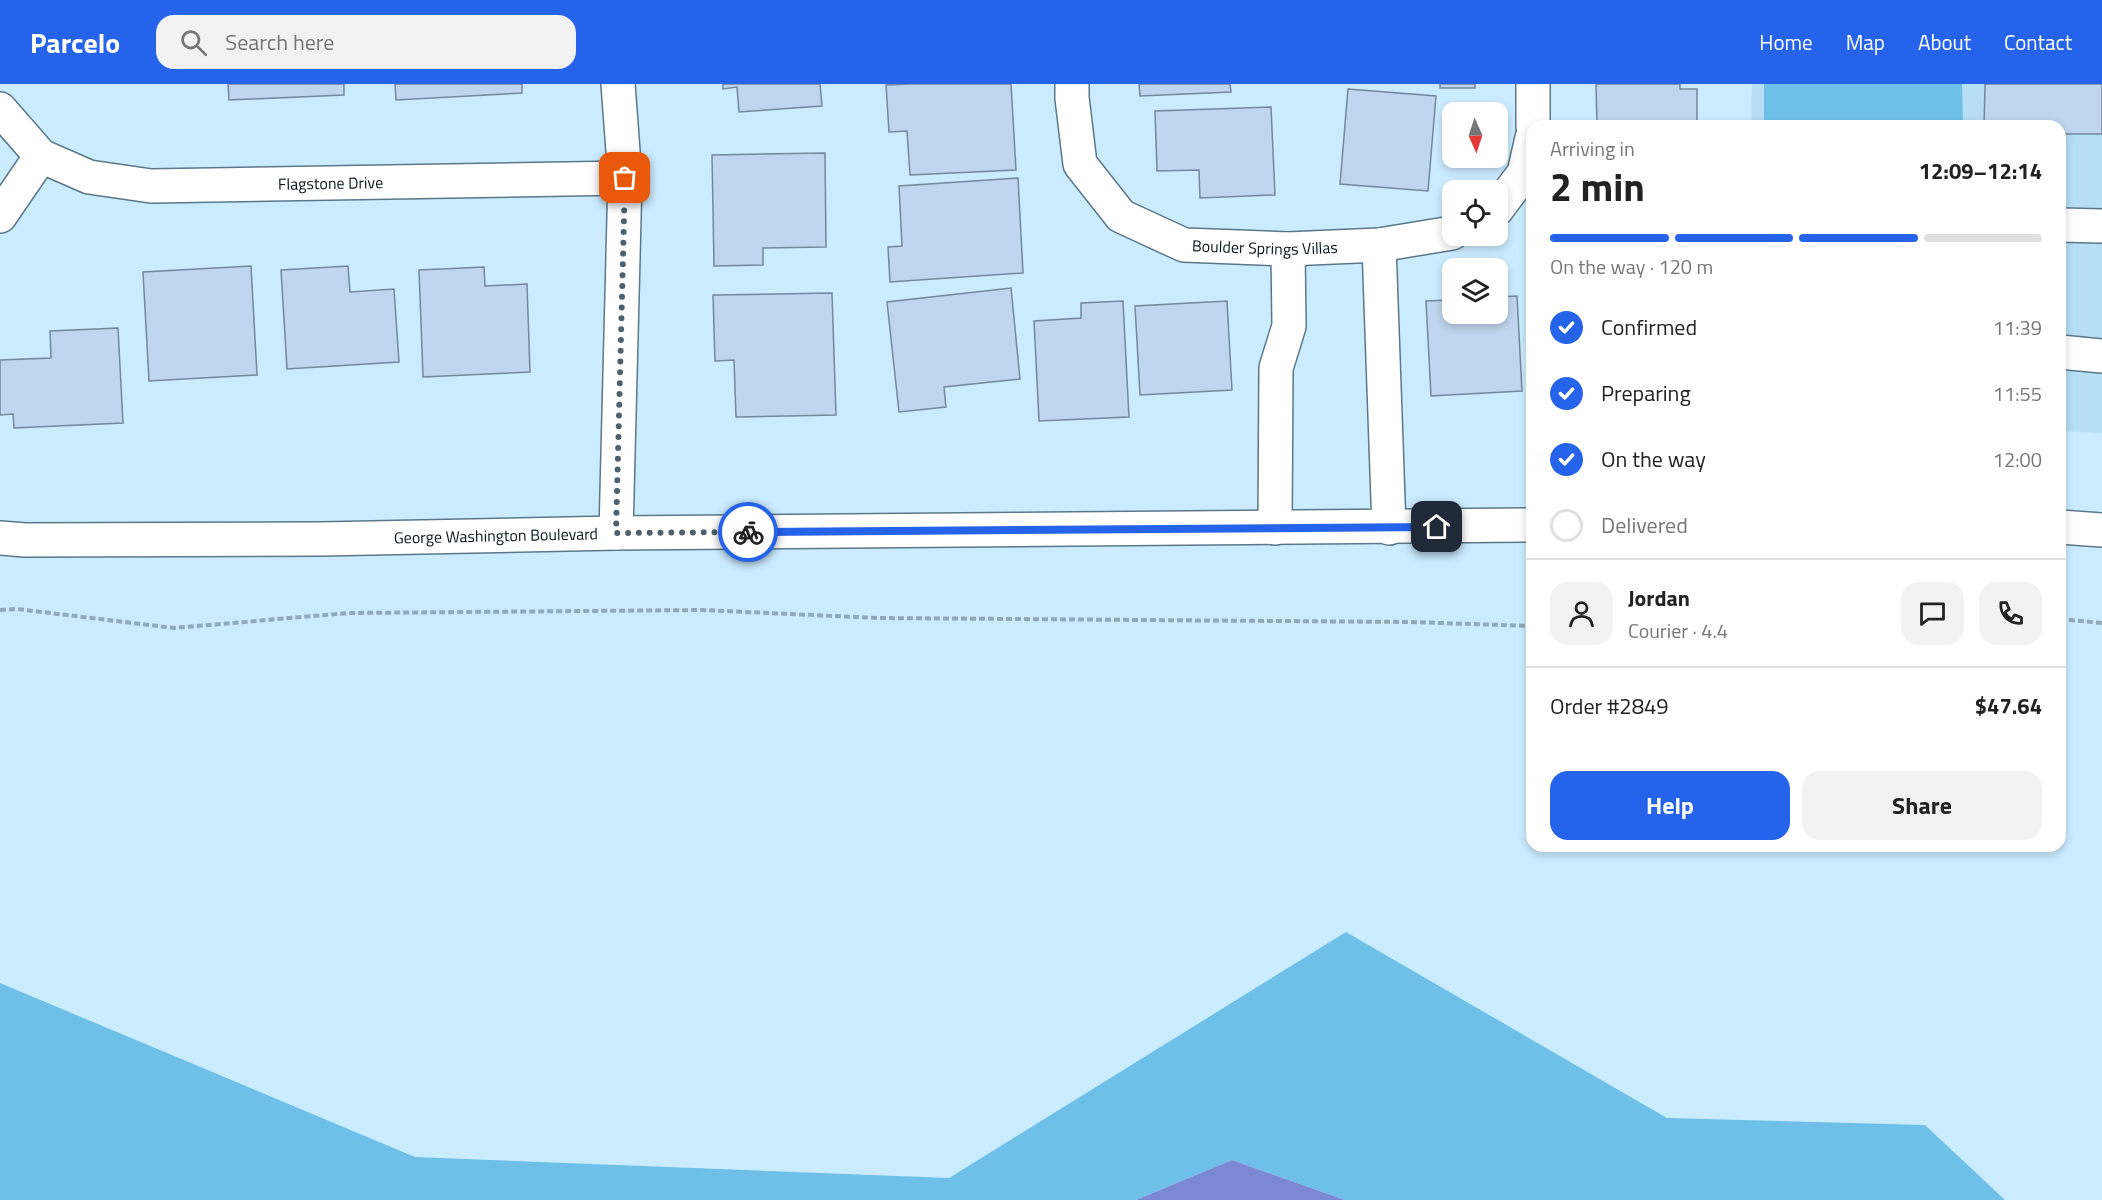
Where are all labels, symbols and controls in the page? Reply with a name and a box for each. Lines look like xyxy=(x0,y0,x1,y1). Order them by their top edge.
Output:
search box xyxy=(156,15,576,69)
text: Parcelo xyxy=(30,21,120,64)
text: Search here xyxy=(225,25,334,59)
icon: search xyxy=(177,26,210,59)
text: Home xyxy=(1759,26,1813,58)
text: Map xyxy=(1846,26,1885,58)
text: About xyxy=(1918,26,1971,58)
text: Contact xyxy=(2004,26,2072,58)
north arrow xyxy=(1442,102,1508,168)
map controls xyxy=(1442,102,1508,324)
text: Arriving in xyxy=(1550,133,1635,164)
pin xyxy=(599,152,650,203)
text: 12:09–12:14 xyxy=(1919,154,2042,188)
text: 2 min xyxy=(1550,157,1645,216)
icon: bag xyxy=(608,161,641,194)
street label: Flagstone Drive xyxy=(278,170,383,196)
button: locate xyxy=(1442,180,1508,246)
street label: Boulder Springs Villas xyxy=(1192,233,1338,261)
text: On the way · 120 m xyxy=(1550,251,1713,282)
button: layers xyxy=(1442,258,1508,324)
text: Confirmed xyxy=(1601,310,1697,344)
icon: check xyxy=(1550,311,1583,344)
text: 11:39 xyxy=(1993,312,2042,343)
text: Preparing xyxy=(1601,376,1691,410)
icon: check xyxy=(1550,377,1583,410)
text: 11:55 xyxy=(1993,378,2042,409)
text: On the way xyxy=(1601,442,1706,476)
icon: check xyxy=(1550,443,1583,476)
text: 12:00 xyxy=(1993,444,2042,475)
pin xyxy=(1411,501,1462,552)
courier xyxy=(718,502,778,562)
text: Delivered xyxy=(1601,508,1688,542)
icon: home xyxy=(1420,510,1453,543)
icon: bike xyxy=(732,516,765,549)
street label: George Washington Boulevard xyxy=(394,521,598,550)
text: Jordan xyxy=(1628,581,1690,615)
button: person xyxy=(1550,582,1613,645)
button: chat xyxy=(1901,582,1964,645)
button: phone xyxy=(1979,582,2042,645)
text: Courier · 4.4 xyxy=(1628,615,1728,646)
text: Order #2849 xyxy=(1550,689,1669,723)
text: $47.64 xyxy=(1975,689,2042,723)
button: Help xyxy=(1550,771,1790,840)
button: Share xyxy=(1802,771,2042,840)

